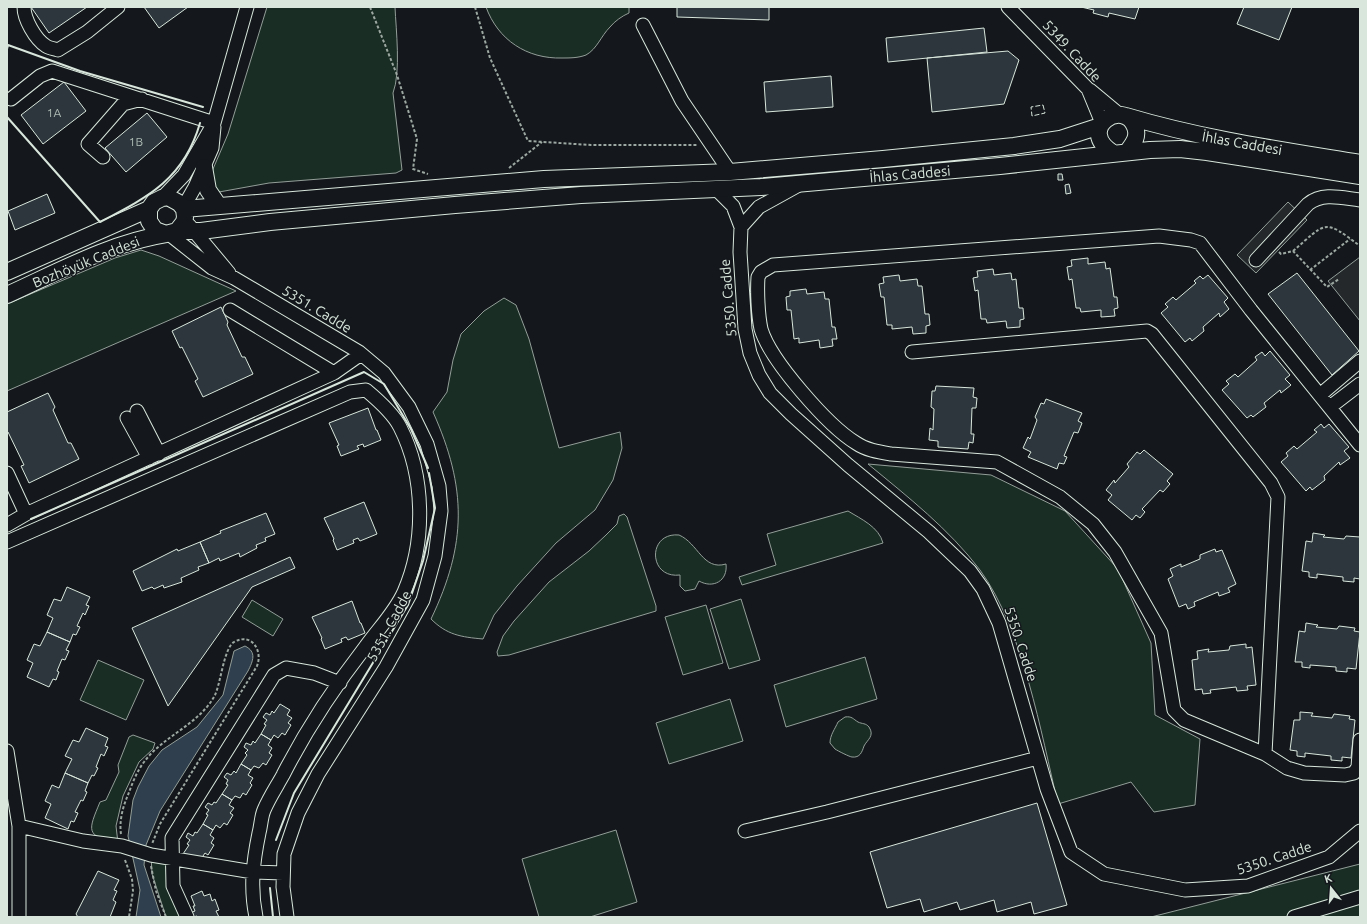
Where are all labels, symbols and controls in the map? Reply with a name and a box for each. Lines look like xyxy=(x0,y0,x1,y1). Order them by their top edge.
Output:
street label: 5349. Cadde xyxy=(1040,17,1104,85)
house number: 1A xyxy=(47,106,61,119)
street label: İhlas Caddesi xyxy=(1201,128,1283,158)
house number: 1B xyxy=(129,135,143,148)
street label: İhlas Caddesi xyxy=(869,162,951,186)
street label: Bozhöyük Caddesi xyxy=(30,233,142,291)
street label: 5350. Cadde xyxy=(717,258,739,338)
street label: 5351. Cadde xyxy=(279,282,355,336)
street label: 5351. Cadde xyxy=(364,588,414,664)
street label: 5350. Cadde xyxy=(1001,604,1041,684)
street label: 5350. Cadde xyxy=(1234,838,1314,878)
north arrow xyxy=(1311,868,1351,908)
text: K xyxy=(1323,871,1334,885)

